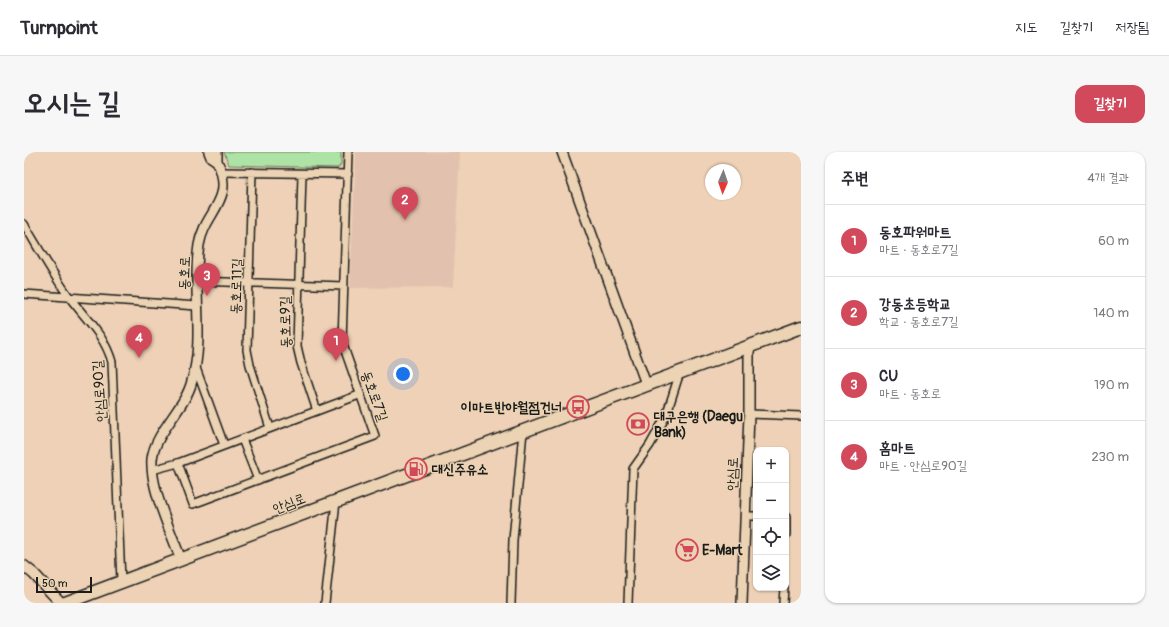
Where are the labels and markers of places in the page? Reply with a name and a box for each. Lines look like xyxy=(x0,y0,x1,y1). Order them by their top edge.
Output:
pin: 2 xyxy=(392,187,418,220)
pin: 3 xyxy=(194,263,220,296)
pin: 4 xyxy=(126,325,152,358)
pin: 1 xyxy=(323,328,349,361)
bus stop icon: 이마트반야월점건너 xyxy=(565,394,591,420)
place label: 이마트반야월점건너 xyxy=(461,399,562,416)
place label: 대구은행 (Daegu Bank) xyxy=(653,408,743,441)
bank icon: 대구은행 (Daegu Bank) xyxy=(625,411,651,437)
fuel station icon: 대신주유소 xyxy=(403,456,429,482)
place label: 대신주유소 xyxy=(431,461,488,478)
supermarket icon: E-Mart xyxy=(674,537,700,563)
place label: E-Mart xyxy=(702,542,743,559)

